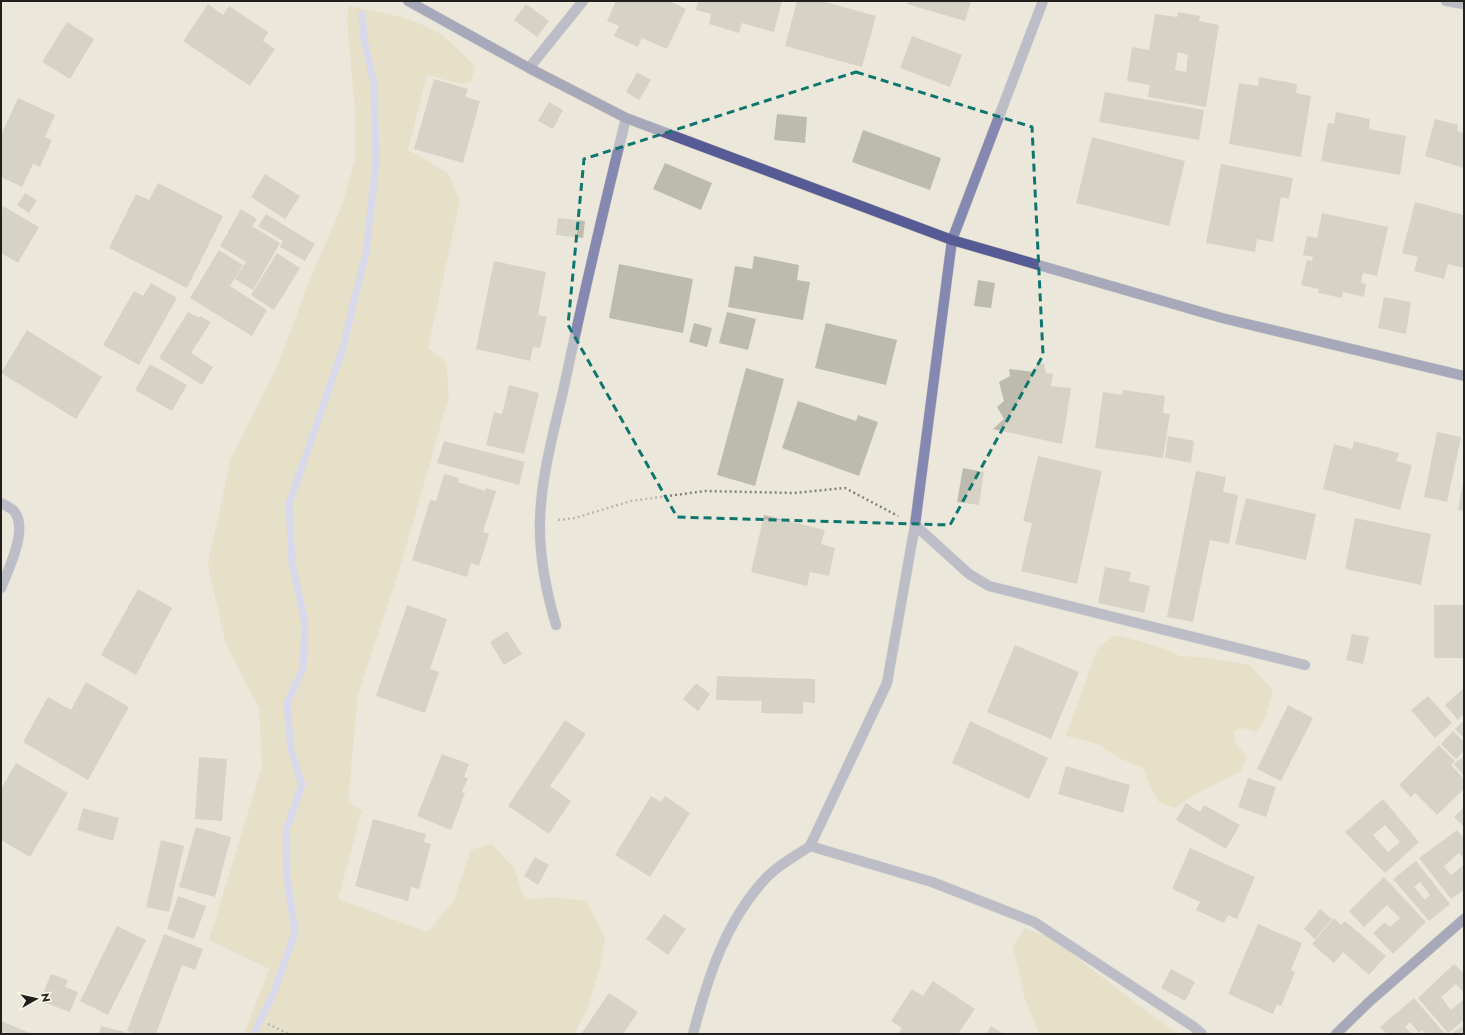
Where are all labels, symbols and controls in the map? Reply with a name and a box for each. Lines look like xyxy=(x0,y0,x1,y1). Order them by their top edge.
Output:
north arrow xyxy=(16,979,56,1019)
text: N xyxy=(37,992,54,1003)

